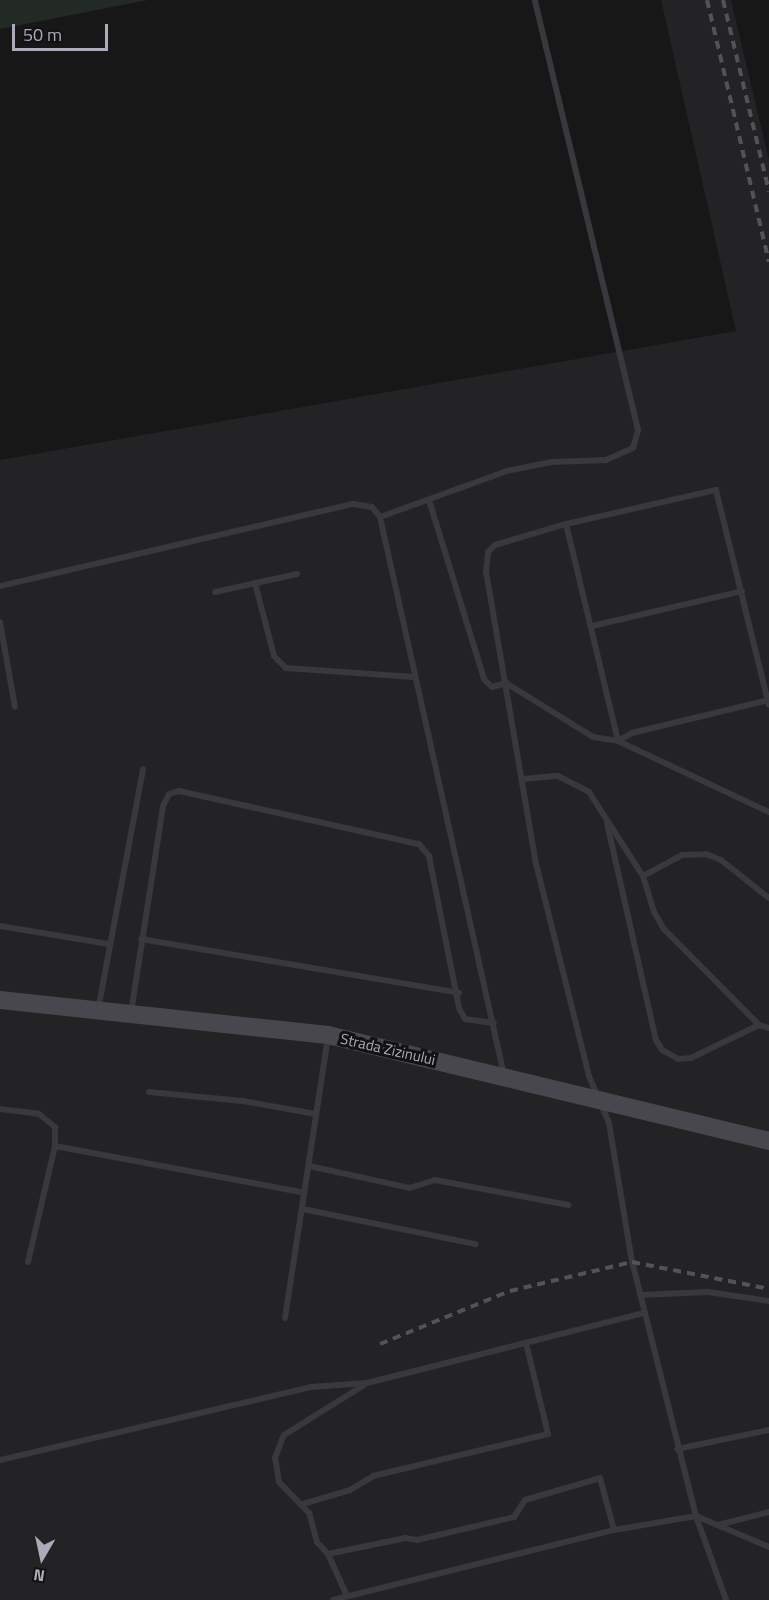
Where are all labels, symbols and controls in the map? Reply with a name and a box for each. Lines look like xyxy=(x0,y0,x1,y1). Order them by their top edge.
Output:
scale bar xyxy=(15,12,111,50)
text: 50 m xyxy=(23,21,62,48)
street label: Strada Zizinului xyxy=(339,1029,437,1069)
north arrow xyxy=(12,1528,72,1588)
text: N xyxy=(32,1563,47,1588)

